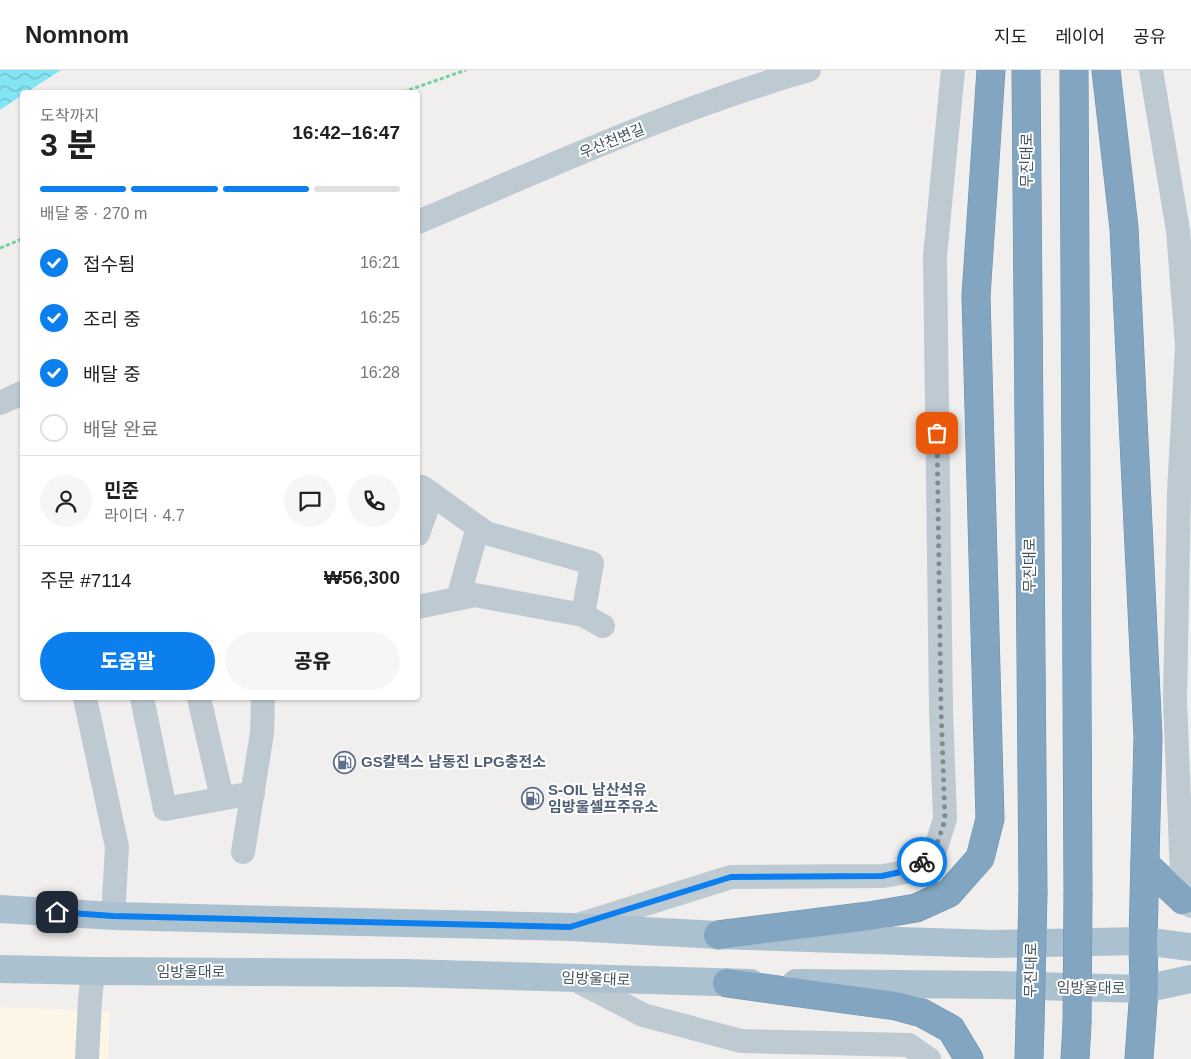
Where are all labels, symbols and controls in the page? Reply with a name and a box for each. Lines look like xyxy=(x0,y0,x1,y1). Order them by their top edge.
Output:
text: Nomnom xyxy=(25,21,129,48)
text: 지도 xyxy=(994,27,1027,47)
text: 레이어 xyxy=(1055,27,1105,47)
text: 공유 xyxy=(1133,27,1166,47)
text: 도착까지 xyxy=(40,107,99,124)
street label: 우산천변길 xyxy=(577,120,647,161)
text: 16:42–16:47 xyxy=(292,122,400,143)
text: 3 분 xyxy=(40,127,96,163)
street label: 무진대로 xyxy=(1018,132,1035,188)
text: 배달 중 · 270 m xyxy=(40,205,147,222)
icon: check xyxy=(40,249,68,277)
text: 접수됨 xyxy=(83,254,135,275)
text: 16:21 xyxy=(360,254,400,271)
icon: check xyxy=(40,304,68,332)
text: 조리 중 xyxy=(83,309,141,330)
text: 16:25 xyxy=(360,309,400,326)
icon: check xyxy=(40,359,68,387)
text: 배달 중 xyxy=(83,364,141,385)
text: 16:28 xyxy=(360,364,400,381)
pin xyxy=(916,412,958,454)
text: 배달 완료 xyxy=(83,419,158,440)
icon: bag xyxy=(923,419,951,447)
button: person xyxy=(40,475,92,527)
button: chat xyxy=(284,475,336,527)
button: phone xyxy=(348,475,400,527)
text: 민준 xyxy=(104,480,139,501)
text: 라이더 · 4.7 xyxy=(104,507,185,524)
street label: 무진대로 xyxy=(1021,537,1038,593)
text: ₩56,300 xyxy=(324,567,400,588)
text: 주문 #7114 xyxy=(40,570,132,591)
button: 도움말 xyxy=(40,632,215,690)
button: 공유 xyxy=(225,632,400,690)
fuel station icon: GS칼텍스 남동진 LPG충전소 xyxy=(333,750,357,774)
place label: GS칼텍스 남동진 LPG충전소 xyxy=(361,753,546,770)
place label: S-OIL 남산석유 임방울셀프주유소 xyxy=(548,781,659,815)
fuel station icon: S-OIL 남산석유 임방울셀프주유소 xyxy=(520,787,544,811)
courier xyxy=(897,837,947,887)
icon: bike xyxy=(908,848,936,876)
pin xyxy=(36,891,78,933)
icon: home xyxy=(43,898,71,926)
street label: 무진대로 xyxy=(1022,942,1039,998)
street label: 임방울대로 xyxy=(156,963,226,980)
street label: 임방울대로 xyxy=(561,969,631,988)
street label: 임방울대로 xyxy=(1056,978,1126,997)

